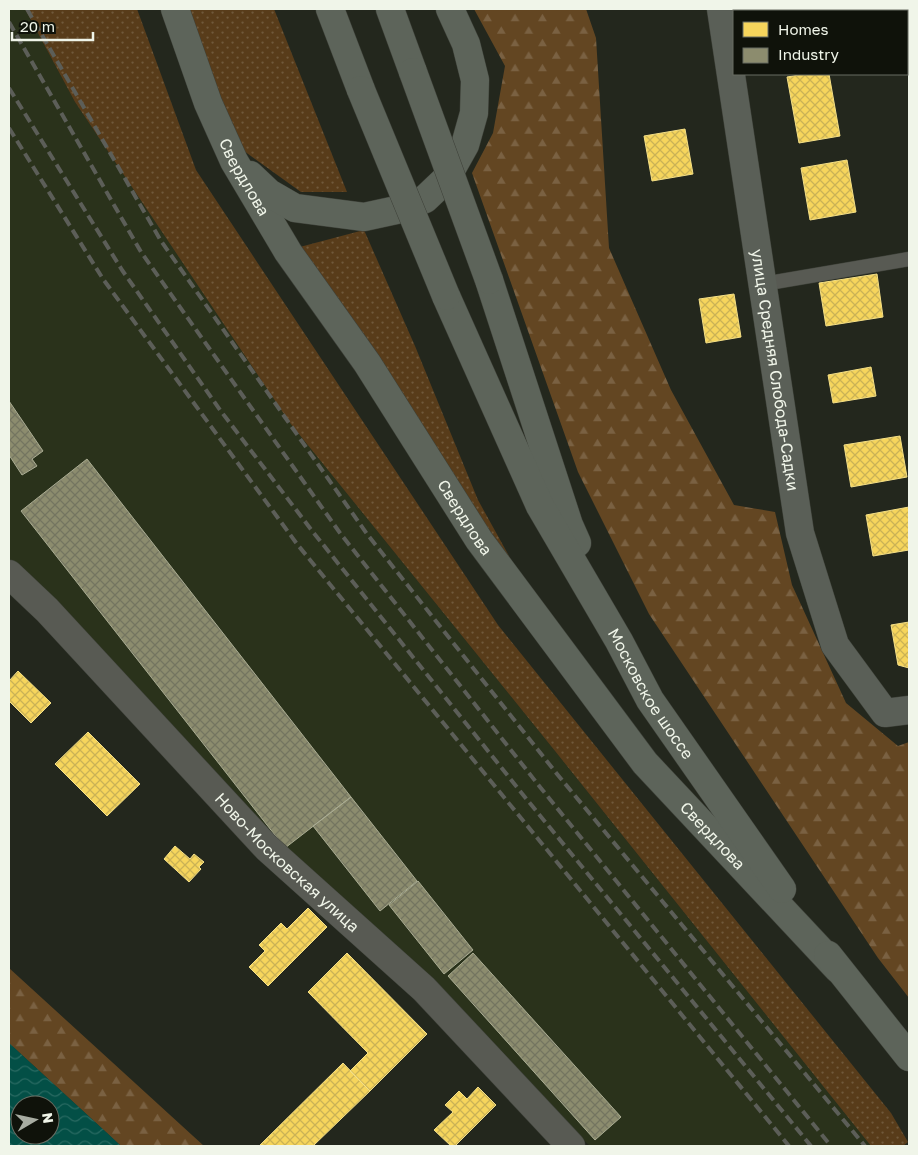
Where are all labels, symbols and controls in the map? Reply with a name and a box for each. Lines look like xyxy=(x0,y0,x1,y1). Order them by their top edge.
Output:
scale bar xyxy=(12,10,94,42)
legend xyxy=(733,10,908,75)
text: 20 m xyxy=(20,17,55,35)
text: Homes xyxy=(778,20,828,38)
text: Industry xyxy=(778,45,839,63)
street label: Свердлова xyxy=(215,135,274,219)
street label: улица Средняя Слобода-Садки xyxy=(747,248,804,492)
street label: Свердлова xyxy=(433,476,497,559)
street label: Московское шоссе xyxy=(604,625,698,763)
street label: Ново-Московская улица xyxy=(211,788,364,936)
street label: Свердлова xyxy=(676,797,750,874)
north arrow xyxy=(10,1095,60,1145)
text: N xyxy=(39,1111,58,1124)

